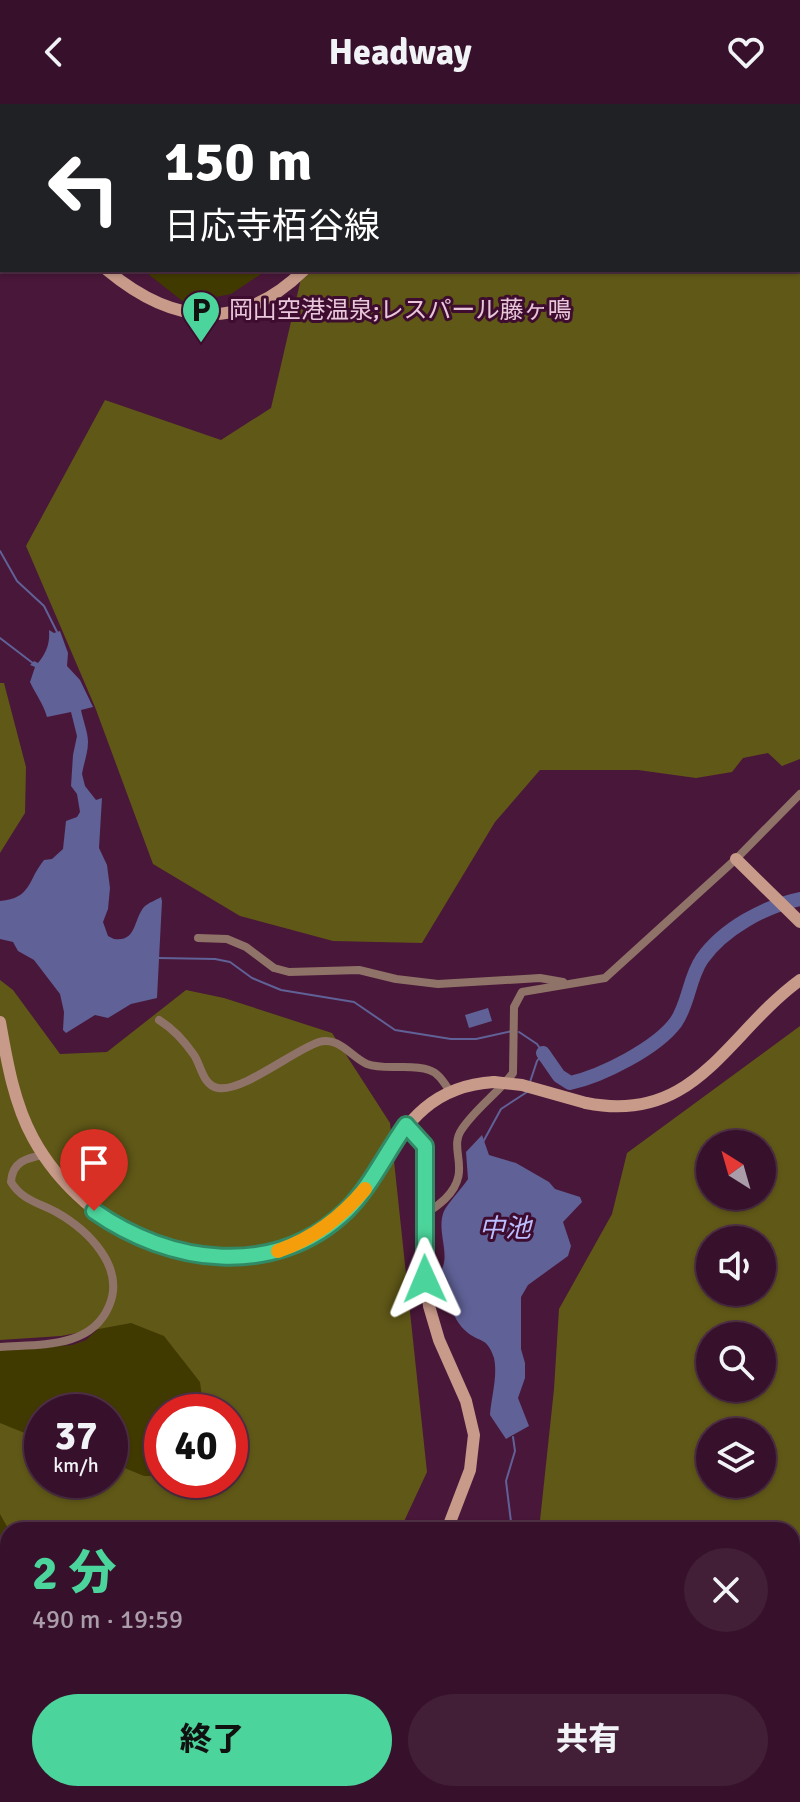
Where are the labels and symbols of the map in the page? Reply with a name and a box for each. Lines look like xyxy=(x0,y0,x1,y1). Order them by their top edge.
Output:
parking icon: 岡山空港温泉;レスパール藤ヶ鳴 xyxy=(180,289,222,344)
place label: 岡山空港温泉;レスパール藤ヶ鳴 xyxy=(229,295,572,325)
pin xyxy=(60,1129,128,1211)
north arrow xyxy=(696,1130,776,1210)
water label: 中池 xyxy=(479,1213,534,1245)
position arrow xyxy=(383,1237,467,1321)
speed limit sign: 40 xyxy=(144,1394,248,1498)

